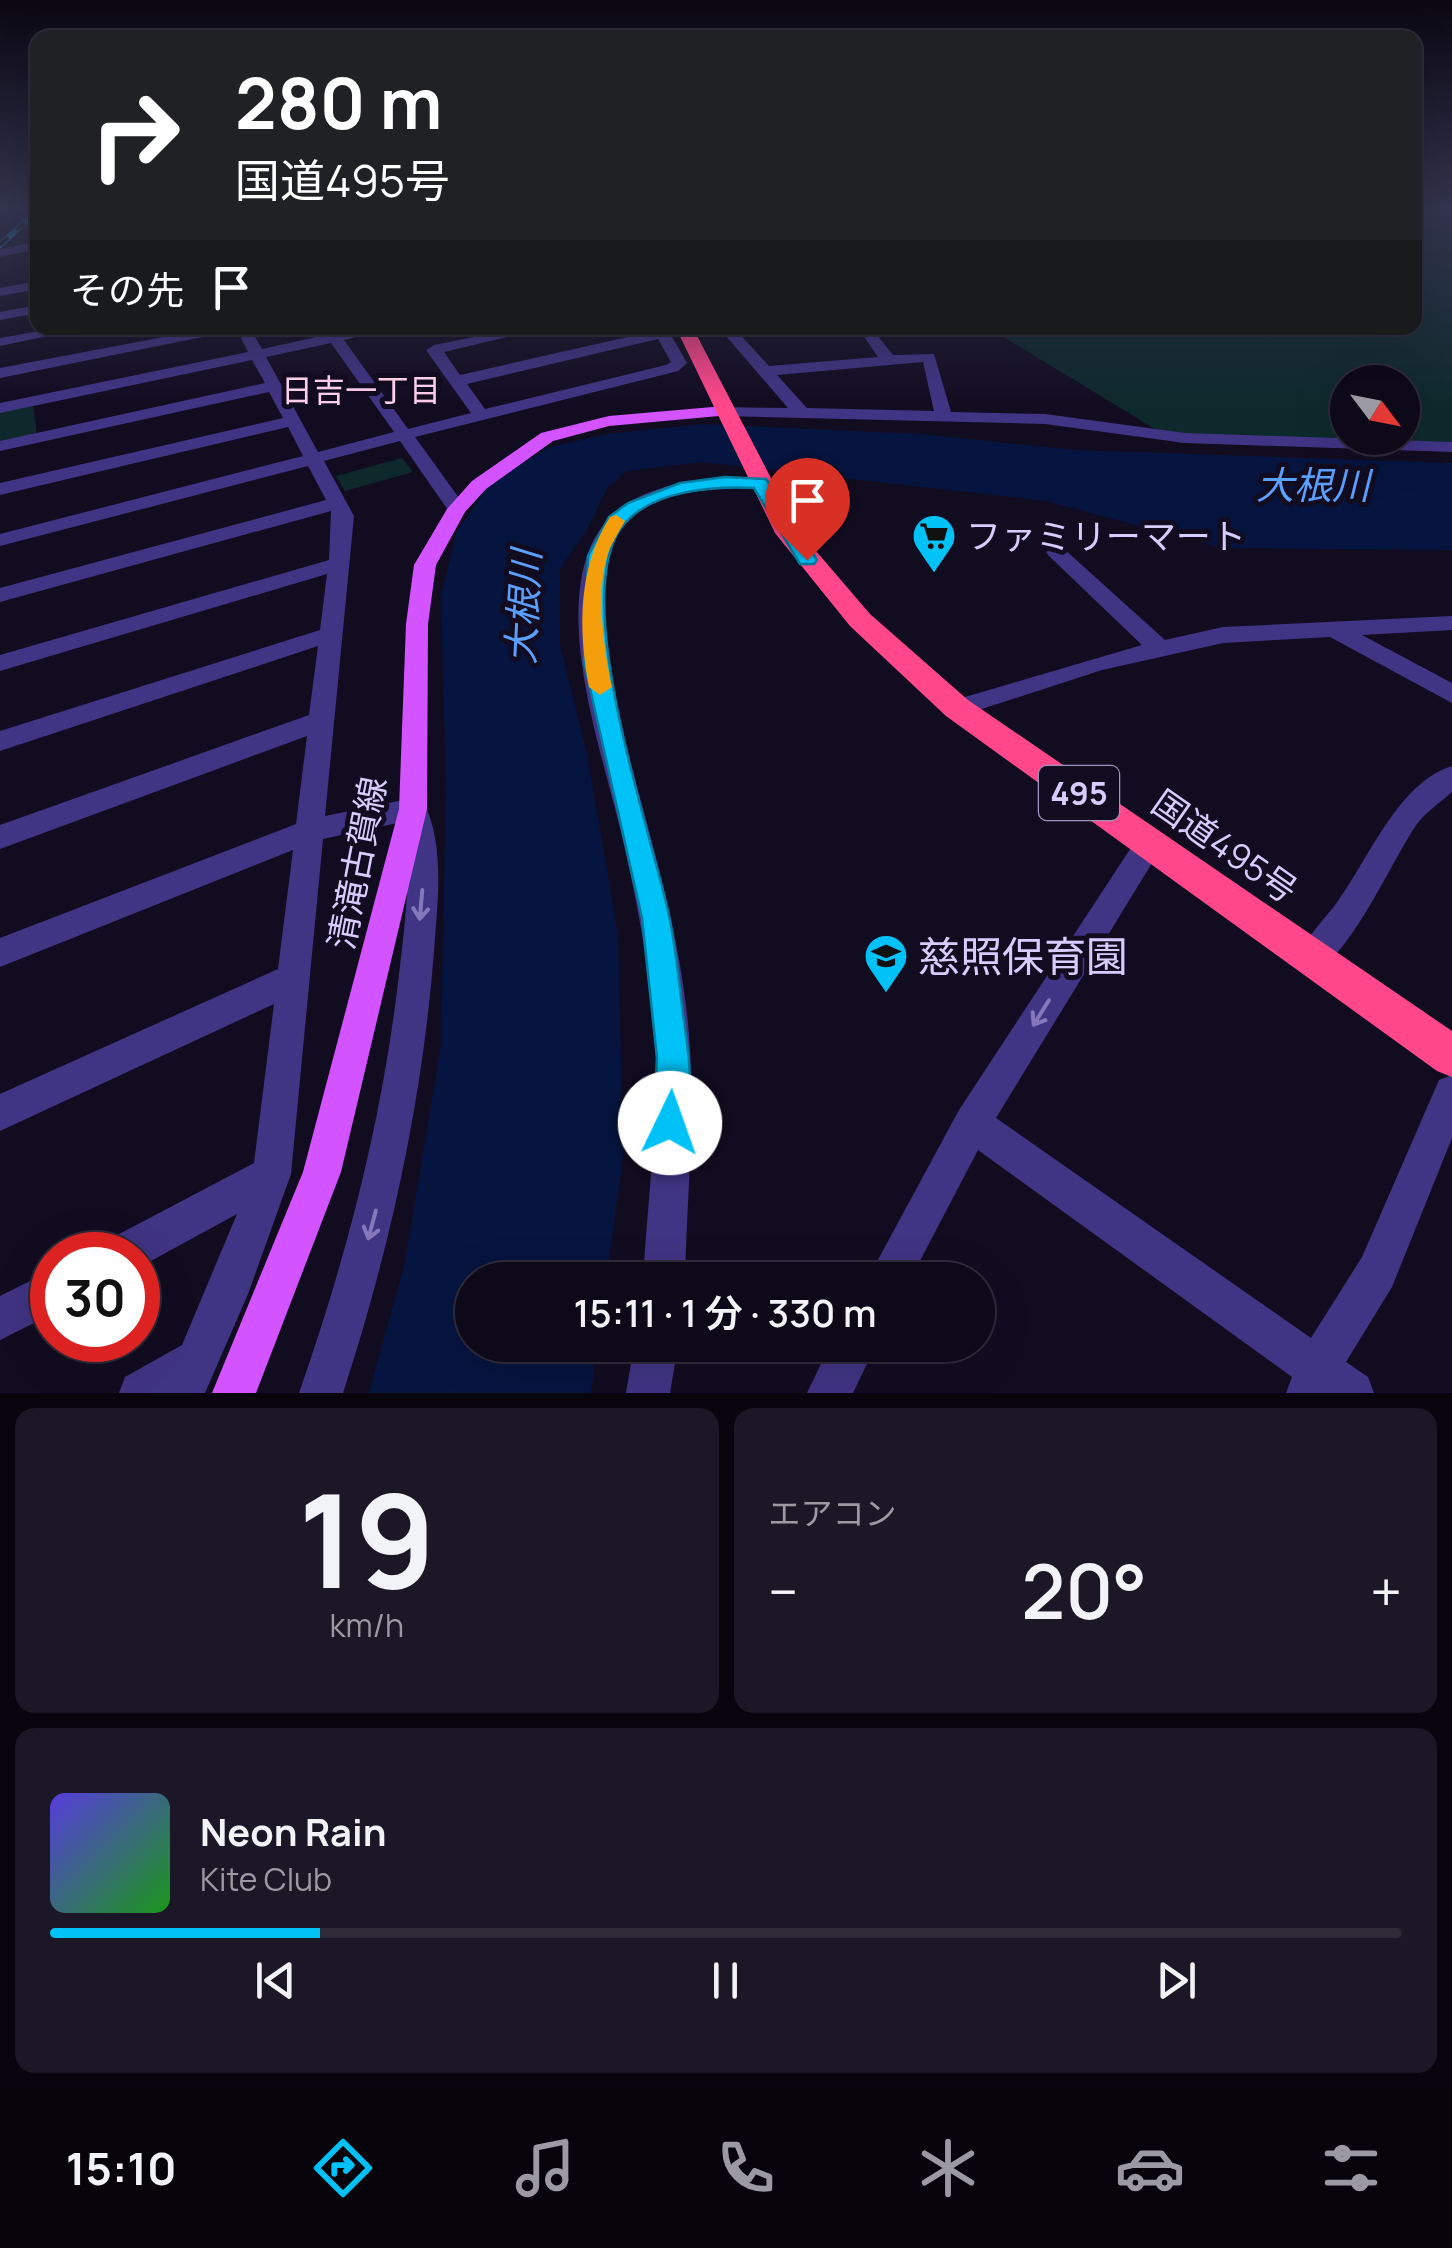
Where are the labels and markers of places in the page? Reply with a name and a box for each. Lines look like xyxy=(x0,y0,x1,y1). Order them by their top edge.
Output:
pin xyxy=(765,458,850,561)
place label: ファミリーマート xyxy=(966,512,1246,560)
supermarket icon: ファミリーマート xyxy=(911,513,957,574)
place label: 慈照保育園 xyxy=(918,927,1128,985)
school or university icon: 慈照保育園 xyxy=(863,933,909,994)

